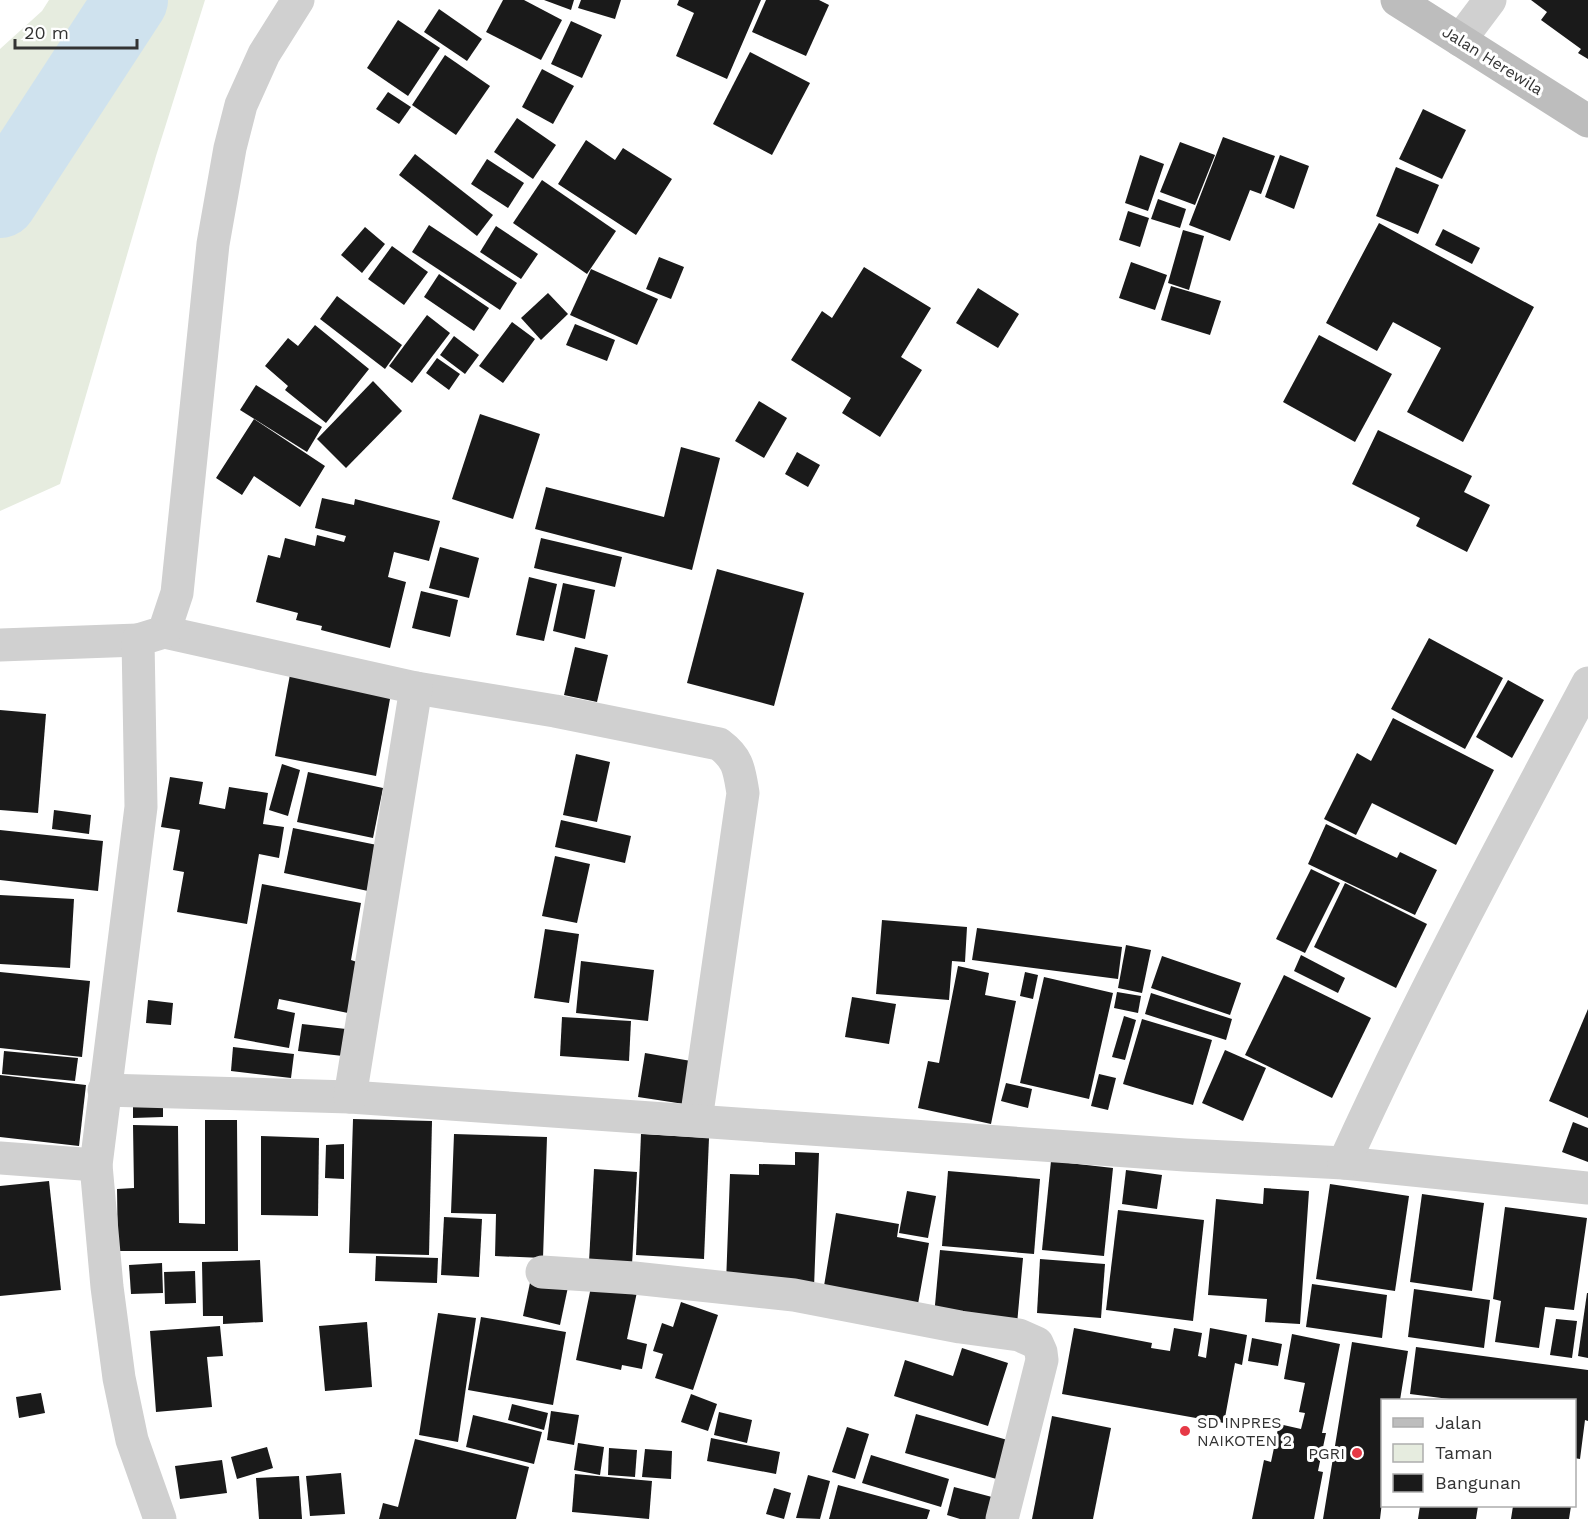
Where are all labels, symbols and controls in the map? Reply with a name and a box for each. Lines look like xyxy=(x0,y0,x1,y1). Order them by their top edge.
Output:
scale bar xyxy=(15,12,136,50)
text: 20 m xyxy=(24,22,69,43)
street label: Jalan Herewila xyxy=(1439,22,1546,99)
legend xyxy=(1381,1399,1576,1507)
text: Jalan xyxy=(1435,1412,1482,1433)
place label: SD INPRES NAIKOTEN 2 xyxy=(1197,1413,1292,1450)
marker: SD INPRES NAIKOTEN 2 xyxy=(1178,1424,1192,1438)
text: Taman xyxy=(1435,1442,1493,1463)
place label: PGRI xyxy=(1308,1444,1345,1463)
marker: PGRI xyxy=(1350,1446,1364,1460)
text: Bangunan xyxy=(1435,1472,1521,1493)

